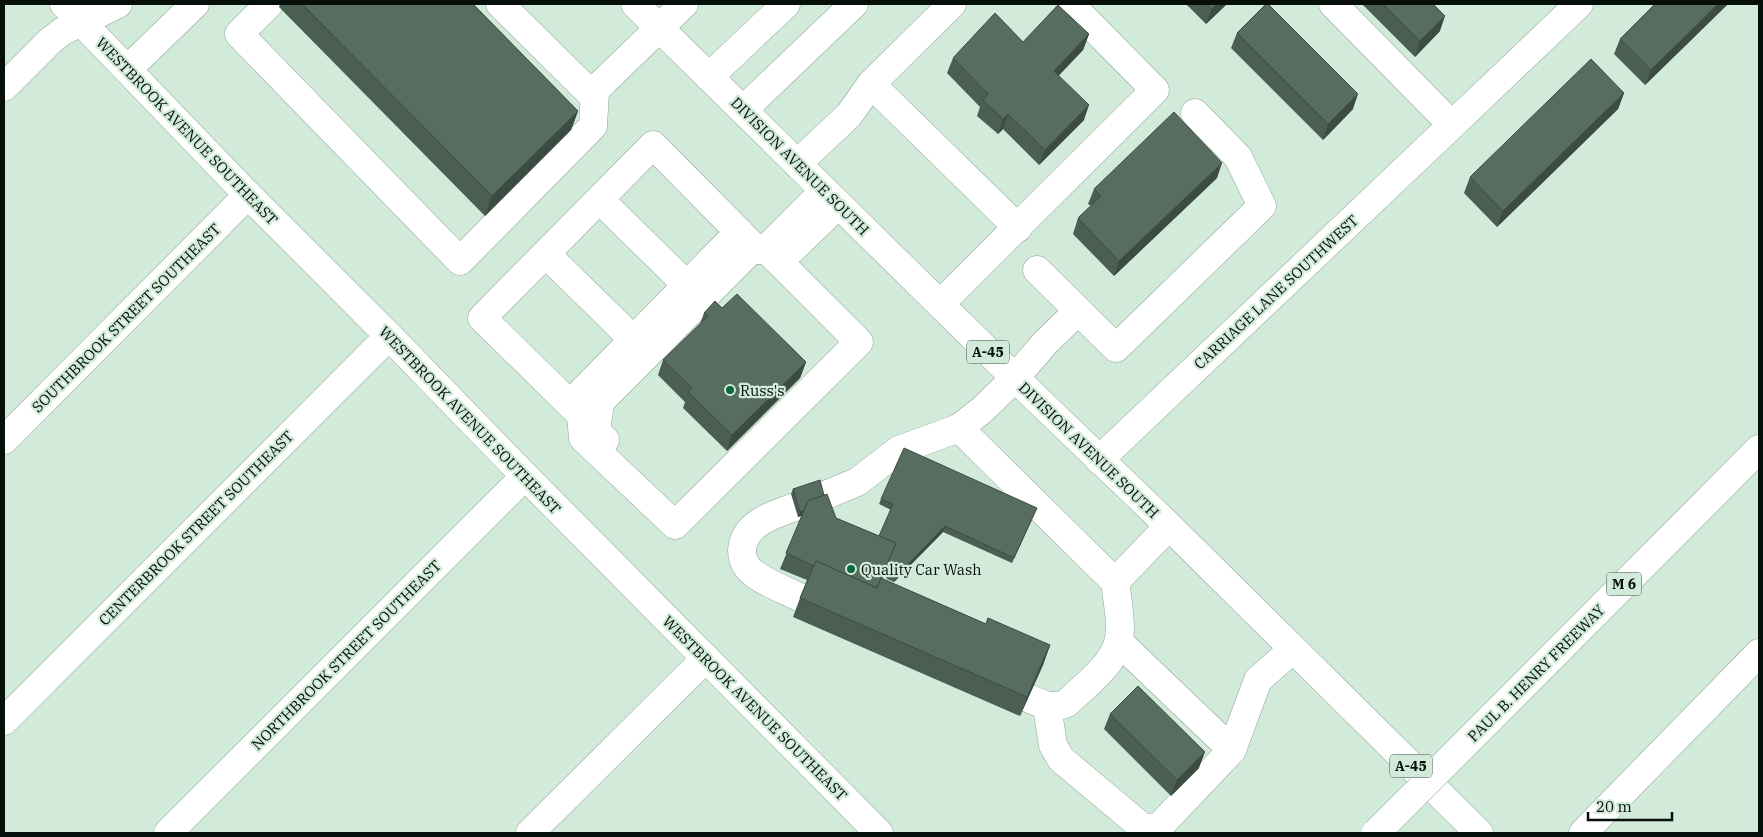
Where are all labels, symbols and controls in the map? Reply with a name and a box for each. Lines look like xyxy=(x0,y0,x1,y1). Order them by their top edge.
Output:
street label: WESTBROOK AVENUE SOUTHEAST xyxy=(92,33,282,229)
street label: DIVISION AVENUE SOUTH xyxy=(727,93,873,239)
street label: CARRIAGE LANE SOUTHWEST xyxy=(1190,211,1362,373)
street label: SOUTHBROOK STREET SOUTHEAST xyxy=(28,219,225,416)
street label: WESTBROOK AVENUE SOUTHEAST xyxy=(375,322,565,518)
road number: A-45 xyxy=(967,341,1009,364)
street label: DIVISION AVENUE SOUTH xyxy=(1015,378,1163,522)
place label: Russ's xyxy=(740,381,785,400)
marker: Russ's xyxy=(724,384,736,396)
street label: CENTERBROOK STREET SOUTHEAST xyxy=(95,427,297,629)
street label: NORTHBROOK STREET SOUTHEAST xyxy=(247,556,445,754)
place label: Quality Car Wash xyxy=(861,560,982,579)
marker: Quality Car Wash xyxy=(845,563,857,575)
road number: M 6 xyxy=(1606,572,1642,596)
street label: PAUL B. HENRY FREEWAY xyxy=(1463,600,1609,746)
street label: WESTBROOK AVENUE SOUTHEAST xyxy=(659,612,852,805)
road number: A-45 xyxy=(1390,754,1432,778)
scale bar xyxy=(1588,790,1672,822)
text: 20 m xyxy=(1596,797,1632,816)

